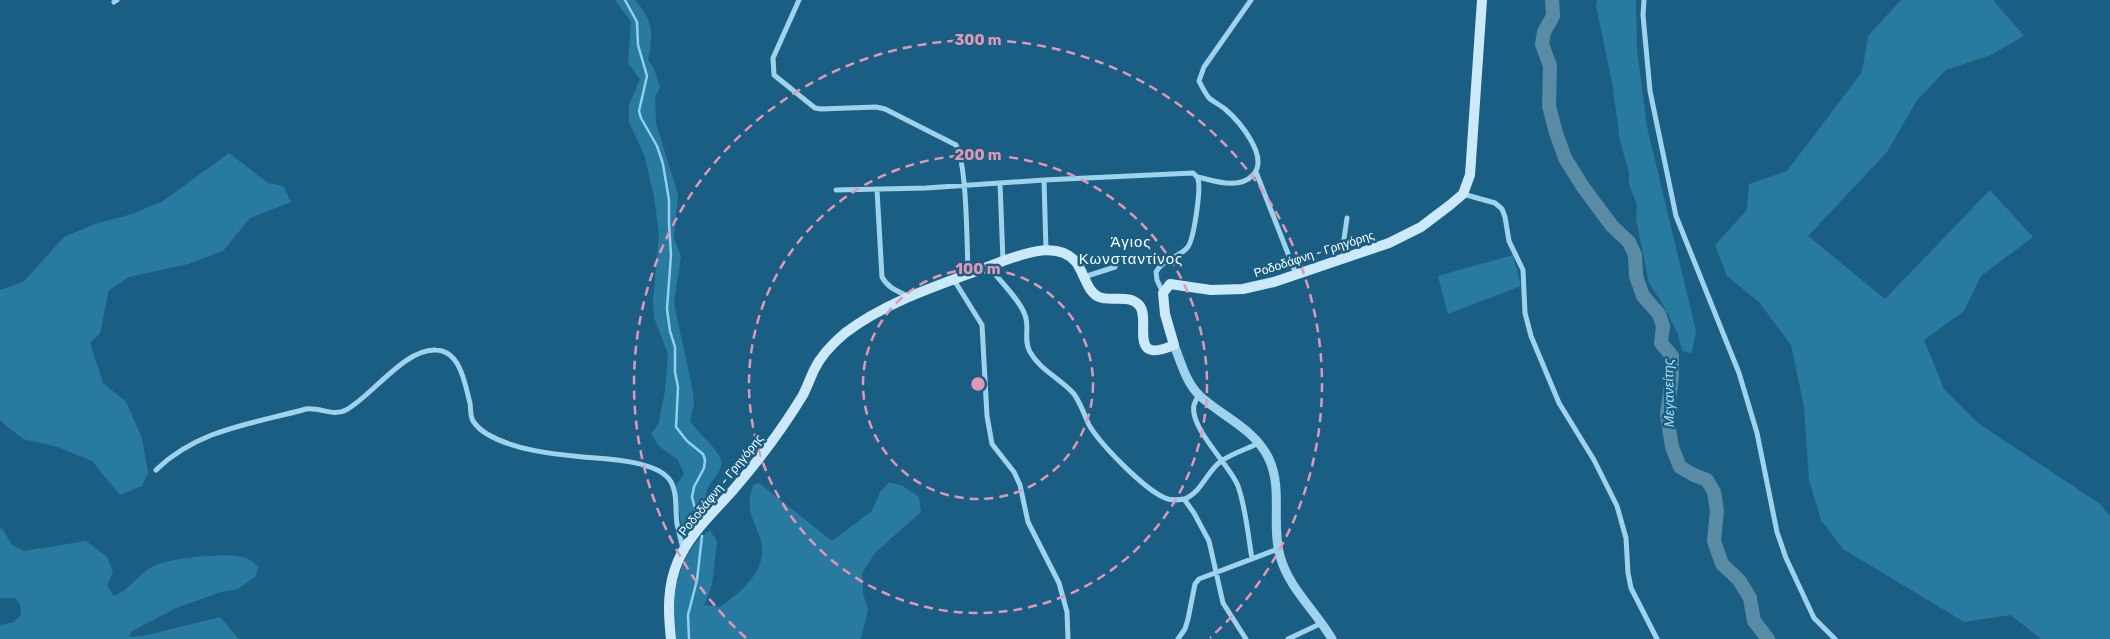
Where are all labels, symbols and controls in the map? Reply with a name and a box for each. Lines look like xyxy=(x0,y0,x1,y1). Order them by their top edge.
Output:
text: 300 m xyxy=(954,31,1002,49)
text: 200 m xyxy=(954,146,1002,164)
street label: Ροδοδάφνη - Γρηγόρης xyxy=(1252,228,1376,280)
district label: Άγιος Κωνσταντίνος xyxy=(1079,233,1183,268)
text: 100 m xyxy=(956,260,1000,278)
water label: Μεγανείτης xyxy=(1660,358,1678,428)
centre of rings xyxy=(969,375,987,393)
street label: Ροδοδάφνη - Γρηγόρης xyxy=(676,432,766,538)

